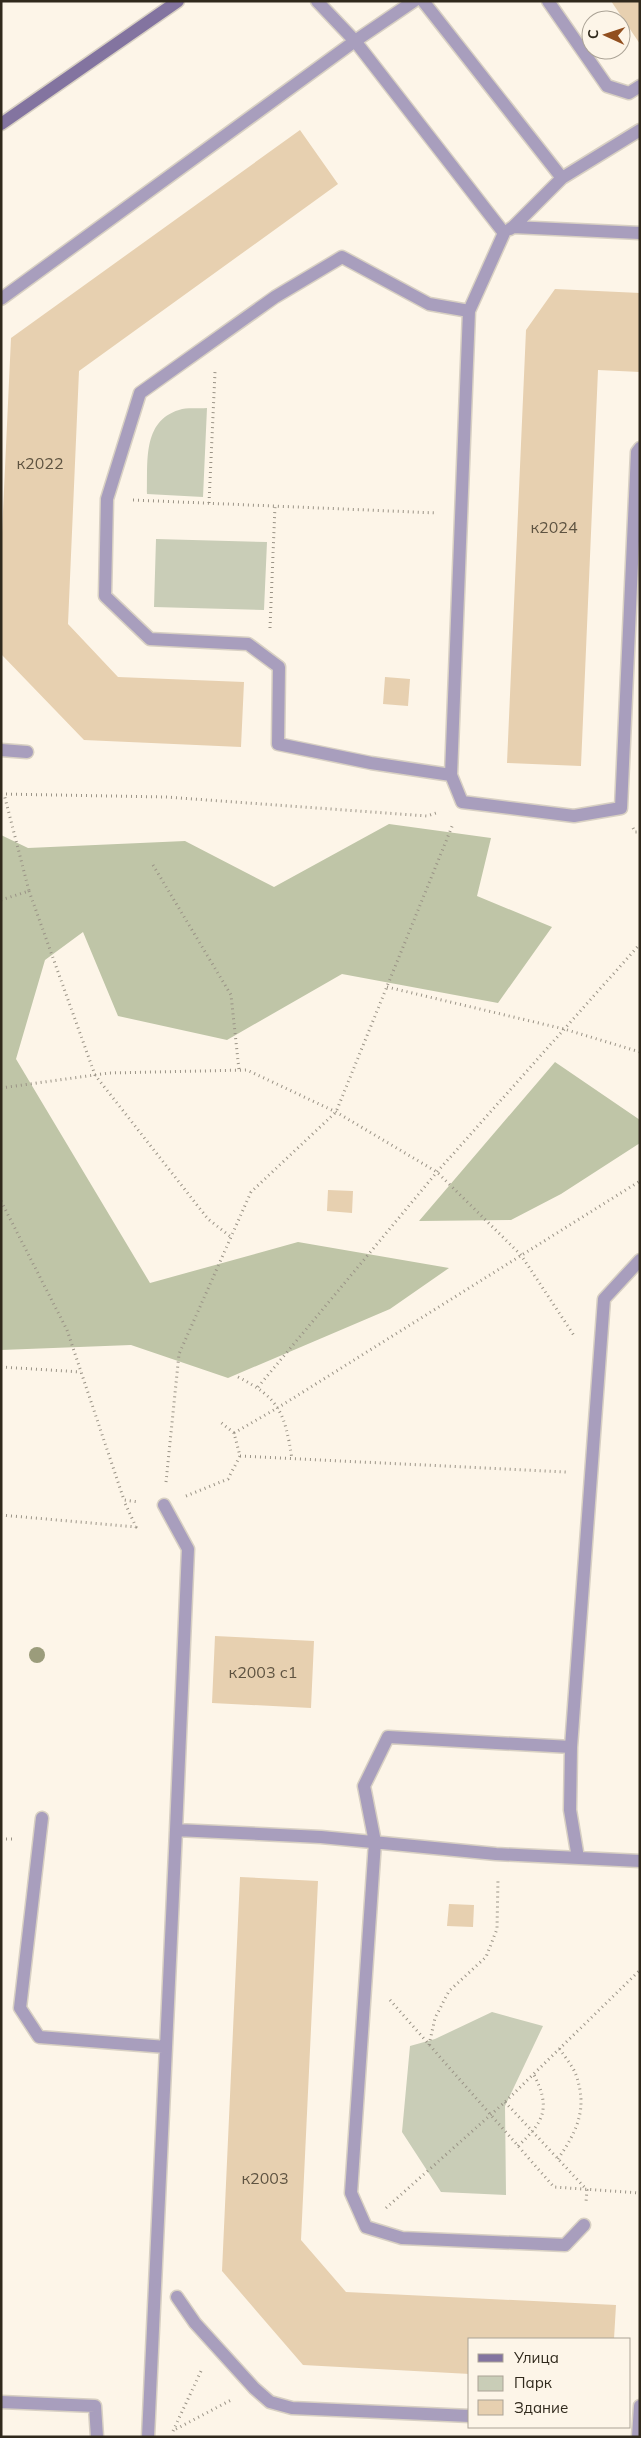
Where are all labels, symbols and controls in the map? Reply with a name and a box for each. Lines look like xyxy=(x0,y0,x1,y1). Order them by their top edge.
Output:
north arrow xyxy=(581,10,631,60)
text: С xyxy=(584,29,602,40)
house number: к2022 xyxy=(16,453,64,473)
house number: к2024 xyxy=(530,517,578,537)
house number: к2003 с1 xyxy=(229,1662,297,1682)
house number: к2003 xyxy=(241,2168,289,2188)
legend xyxy=(468,2338,631,2428)
text: Улица xyxy=(513,2348,559,2367)
text: Парк xyxy=(514,2373,553,2392)
text: Здание xyxy=(514,2398,568,2417)

